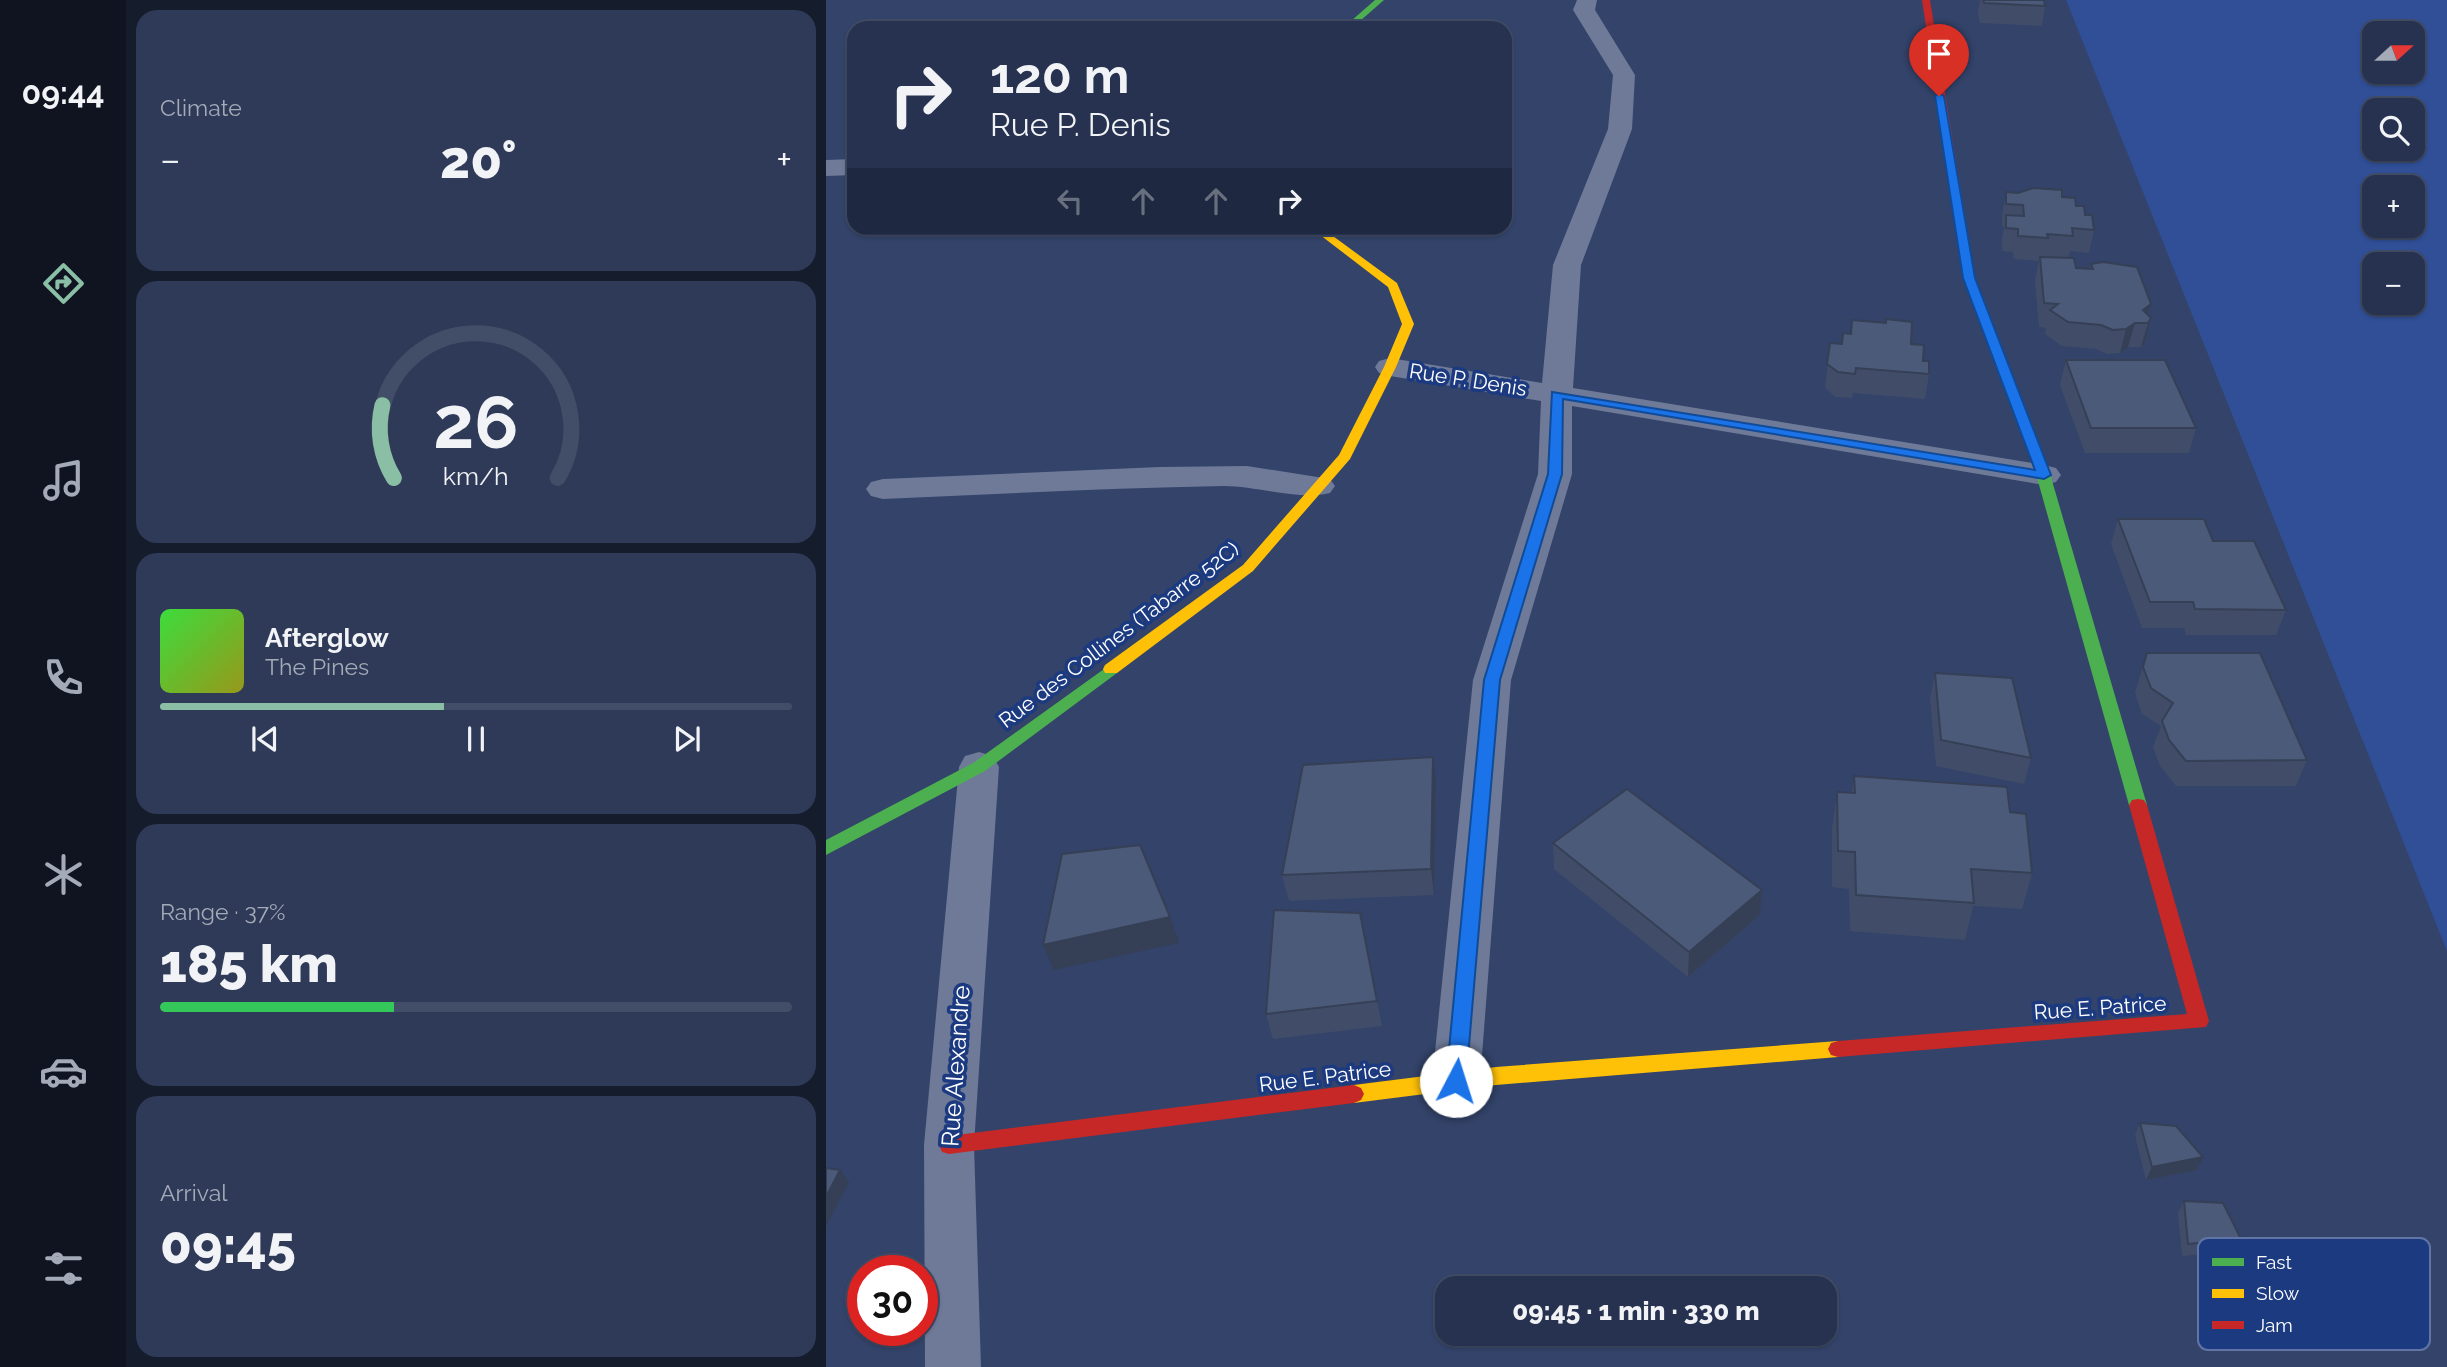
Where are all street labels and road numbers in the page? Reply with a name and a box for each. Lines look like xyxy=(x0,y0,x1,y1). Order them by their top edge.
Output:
street label: Rue P. Denis xyxy=(1408,358,1529,401)
street label: Rue des Collines (Tabarre 52C) xyxy=(994,536,1244,733)
street label: Rue Alexandre xyxy=(935,984,976,1148)
street label: Rue E. Patrice xyxy=(2033,990,2167,1025)
street label: Rue E. Patrice xyxy=(1257,1056,1392,1097)

